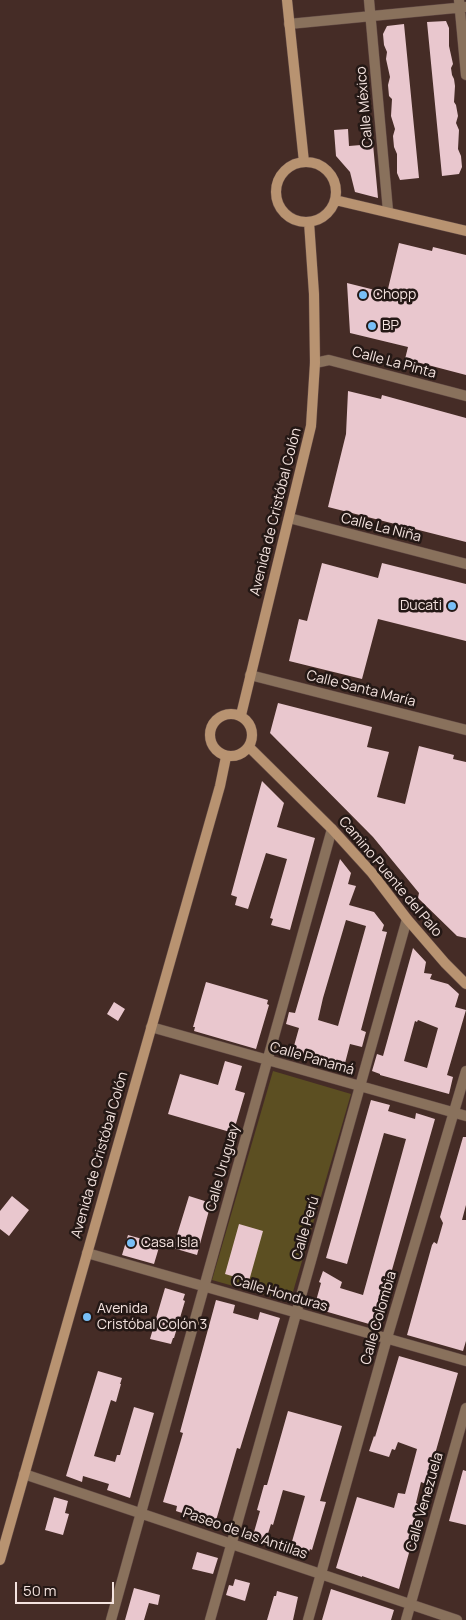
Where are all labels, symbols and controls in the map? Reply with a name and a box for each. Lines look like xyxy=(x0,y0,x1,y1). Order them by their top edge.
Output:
street label: Calle México xyxy=(353,66,377,148)
place label: Chopp xyxy=(373,287,416,303)
marker: Chopp xyxy=(357,289,369,301)
place label: BP xyxy=(382,318,399,334)
marker: BP xyxy=(366,320,378,332)
street label: Calle La Pinta xyxy=(350,344,438,382)
street label: Avenida de Cristóbal Colón xyxy=(247,426,305,598)
street label: Calle La Niña xyxy=(339,510,423,546)
place label: Ducati xyxy=(400,598,442,614)
marker: Ducati xyxy=(446,600,458,612)
street label: Calle Santa María xyxy=(305,667,417,711)
street label: Camino Puente del Palo xyxy=(335,814,445,940)
street label: Calle Panamá xyxy=(268,1039,356,1079)
street label: Avenida de Cristóbal Colón xyxy=(68,1070,132,1240)
street label: Calle Uruguay xyxy=(203,1122,243,1214)
street label: Calle Perú xyxy=(289,1194,323,1262)
place label: Casa Isla xyxy=(141,1235,198,1251)
marker: Casa Isla xyxy=(125,1237,137,1249)
street label: Calle Colombia xyxy=(358,1269,400,1367)
street label: Calle Honduras xyxy=(231,1272,329,1316)
place label: Avenida Cristóbal Colón 3 xyxy=(97,1301,207,1334)
marker: Avenida Cristóbal Colón 3 xyxy=(81,1311,93,1323)
street label: Calle Venezuela xyxy=(403,1451,447,1553)
street label: Paseo de las Antillas xyxy=(180,1505,310,1563)
scale bar xyxy=(18,1572,116,1604)
text: 50 m xyxy=(23,1580,57,1601)

